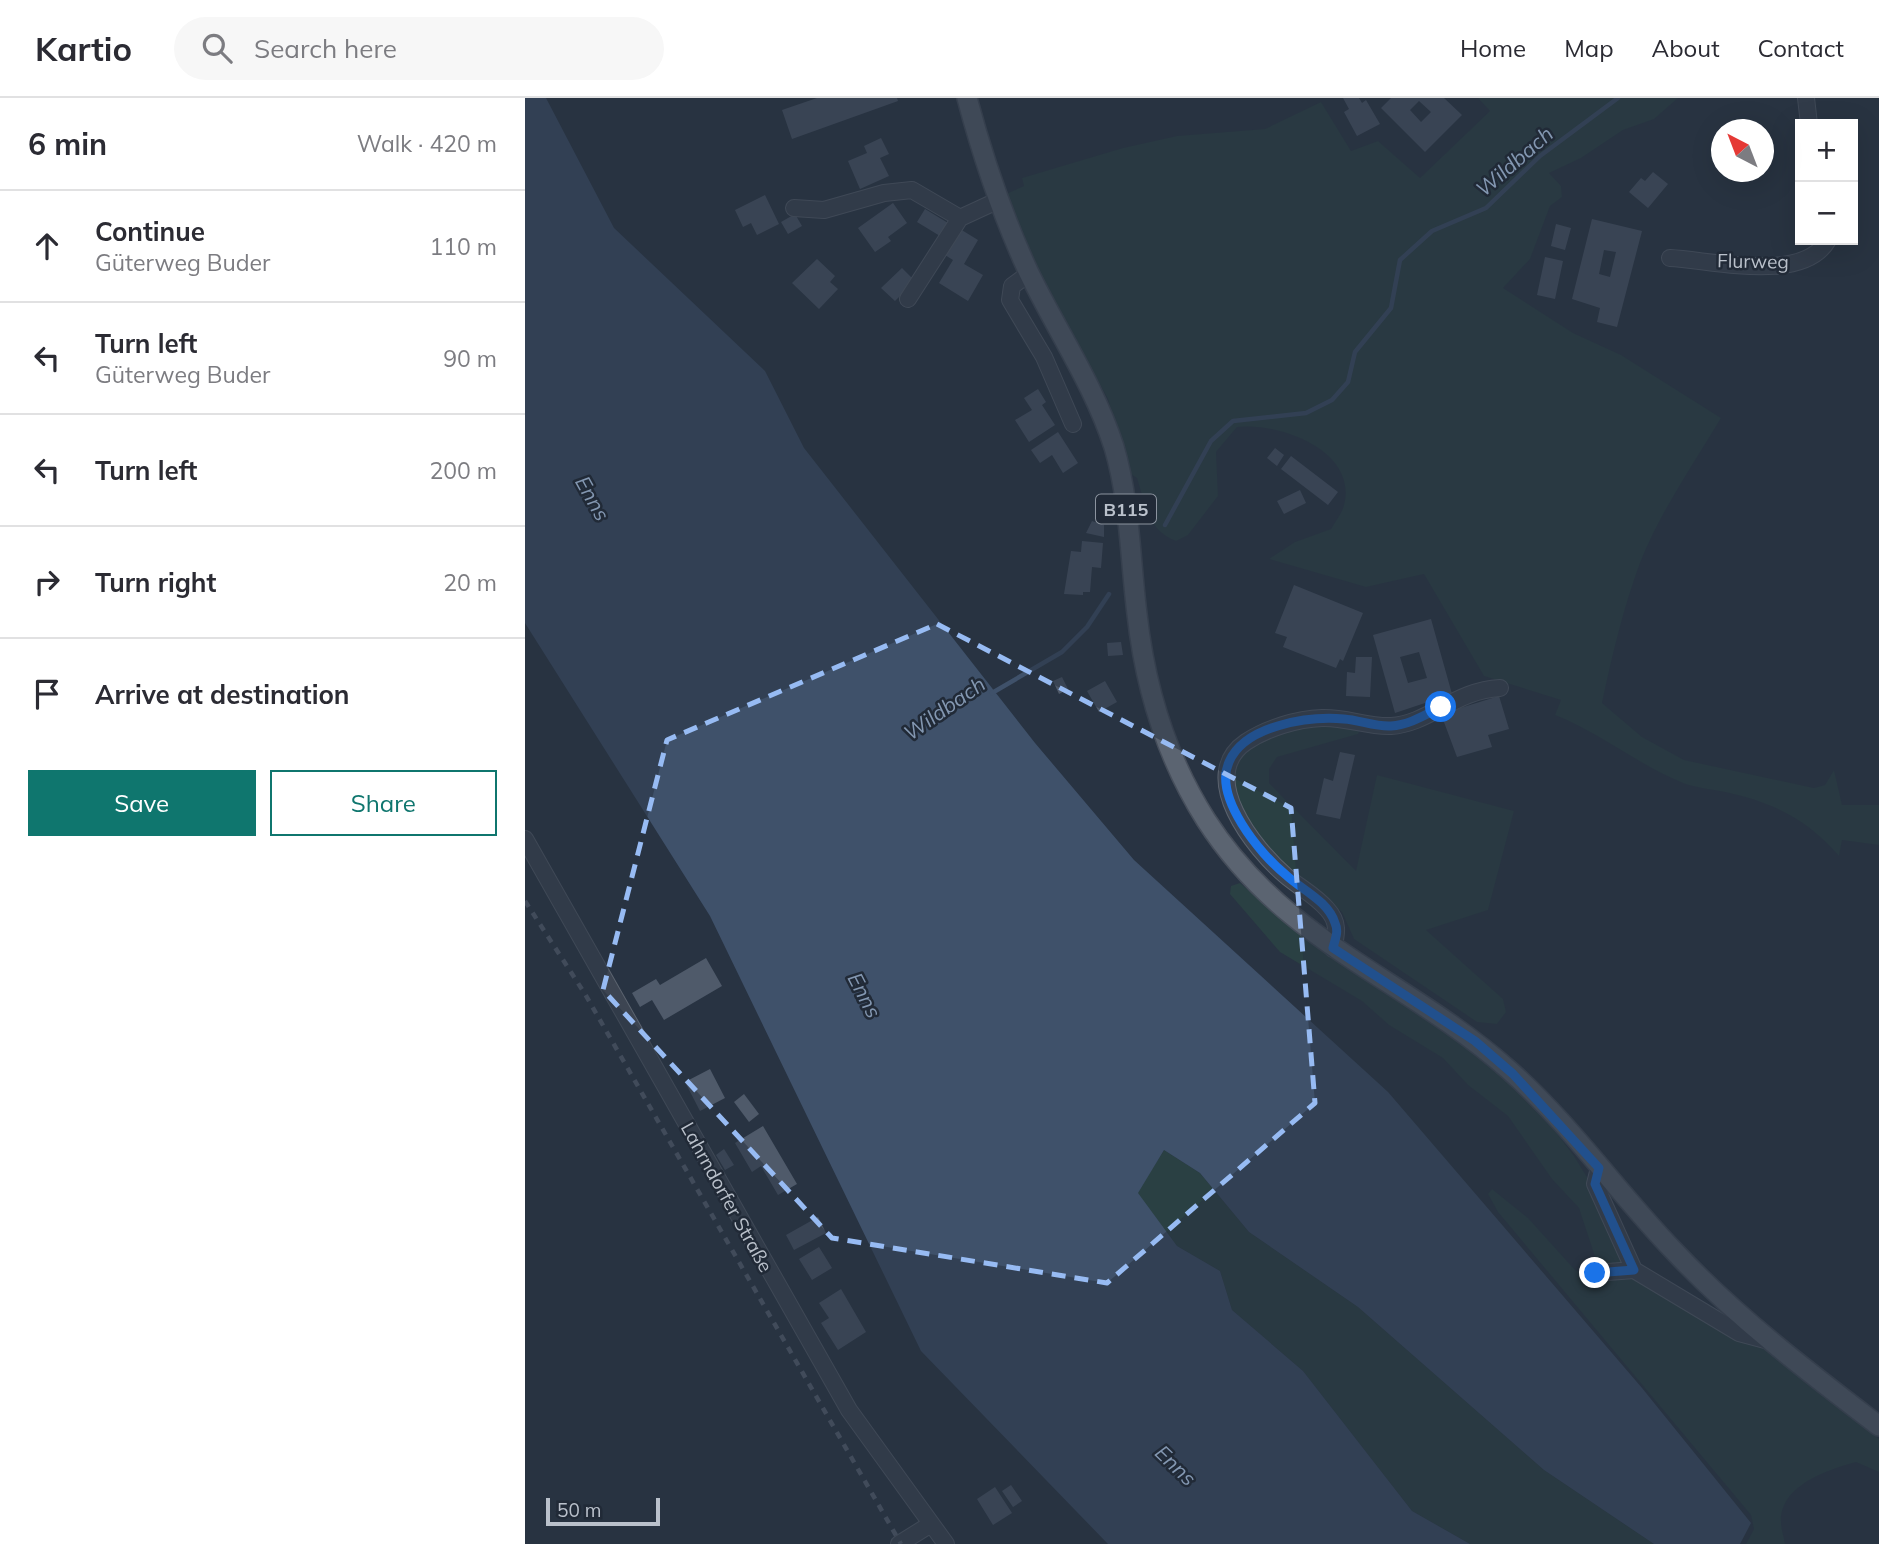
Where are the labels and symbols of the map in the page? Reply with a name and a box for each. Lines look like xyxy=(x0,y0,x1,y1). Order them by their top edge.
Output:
north arrow xyxy=(1711,119,1774,182)
water label: Wildbach xyxy=(1470,120,1558,202)
street label: Flurweg xyxy=(1717,248,1789,274)
water label: Enns xyxy=(570,471,616,525)
road number: B115 xyxy=(1096,494,1156,524)
water label: Wildbach xyxy=(898,670,990,746)
route start xyxy=(1425,691,1456,722)
water label: Enns xyxy=(843,968,887,1022)
street label: Lahrndorfer Straße xyxy=(676,1118,778,1276)
route end xyxy=(1579,1257,1610,1288)
water label: Enns xyxy=(1150,1439,1202,1491)
scale bar xyxy=(546,1495,660,1527)

